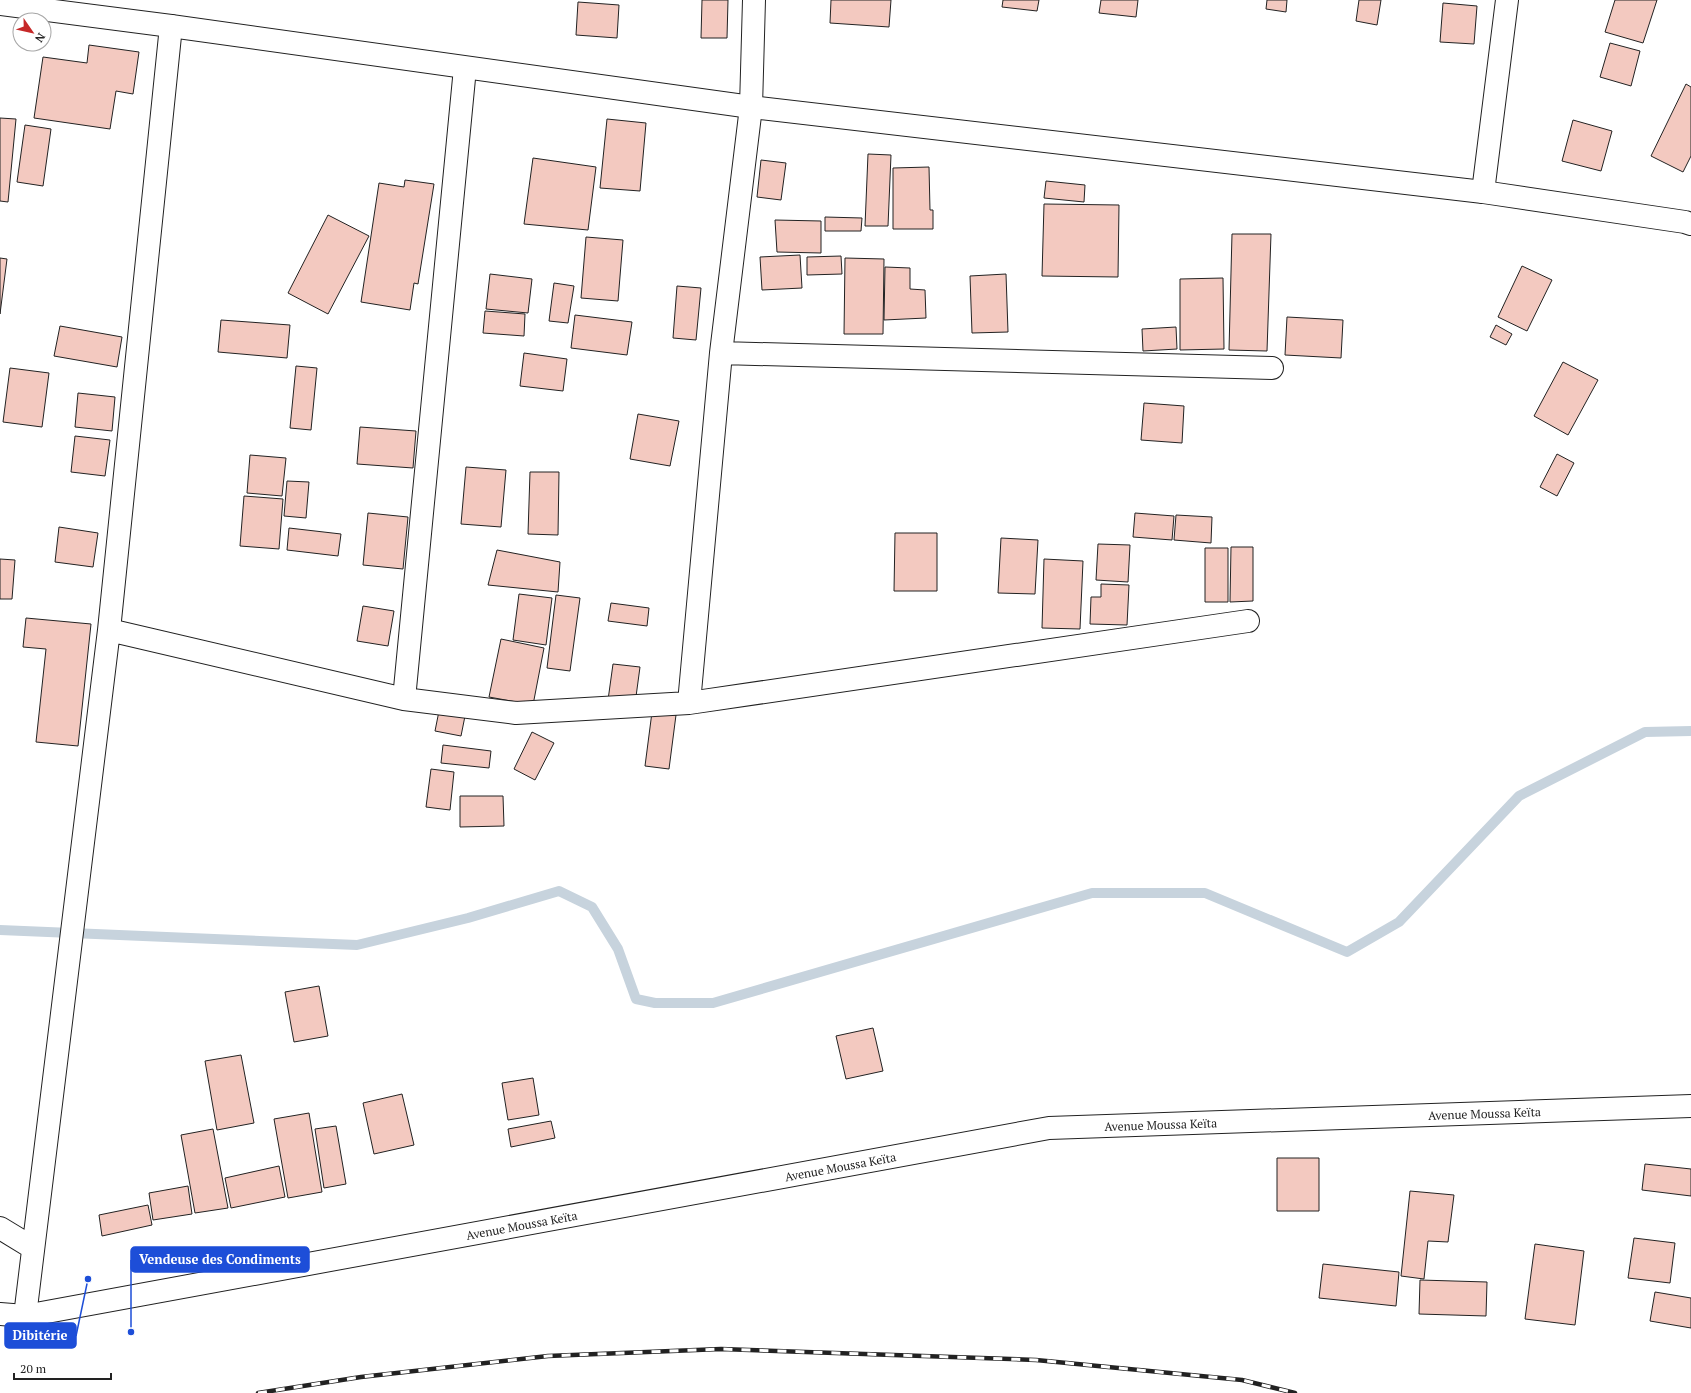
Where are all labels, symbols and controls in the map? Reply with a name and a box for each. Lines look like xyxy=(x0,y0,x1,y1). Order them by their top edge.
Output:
north arrow xyxy=(12,12,52,52)
text: N xyxy=(32,30,48,46)
street label: Avenue Moussa Keïta xyxy=(1428,1104,1541,1123)
street label: Avenue Moussa Keïta xyxy=(1104,1115,1217,1134)
street label: Avenue Moussa Keïta xyxy=(783,1149,897,1184)
street label: Avenue Moussa Keïta xyxy=(465,1207,579,1242)
callout: Vendeuse des Condiments xyxy=(131,1247,309,1272)
text: Vendeuse des Condiments xyxy=(139,1250,301,1268)
callout: Dibitérie xyxy=(5,1323,76,1348)
text: Dibitérie xyxy=(13,1326,67,1344)
scale bar xyxy=(14,1355,111,1381)
text: 20 m xyxy=(20,1361,47,1376)

